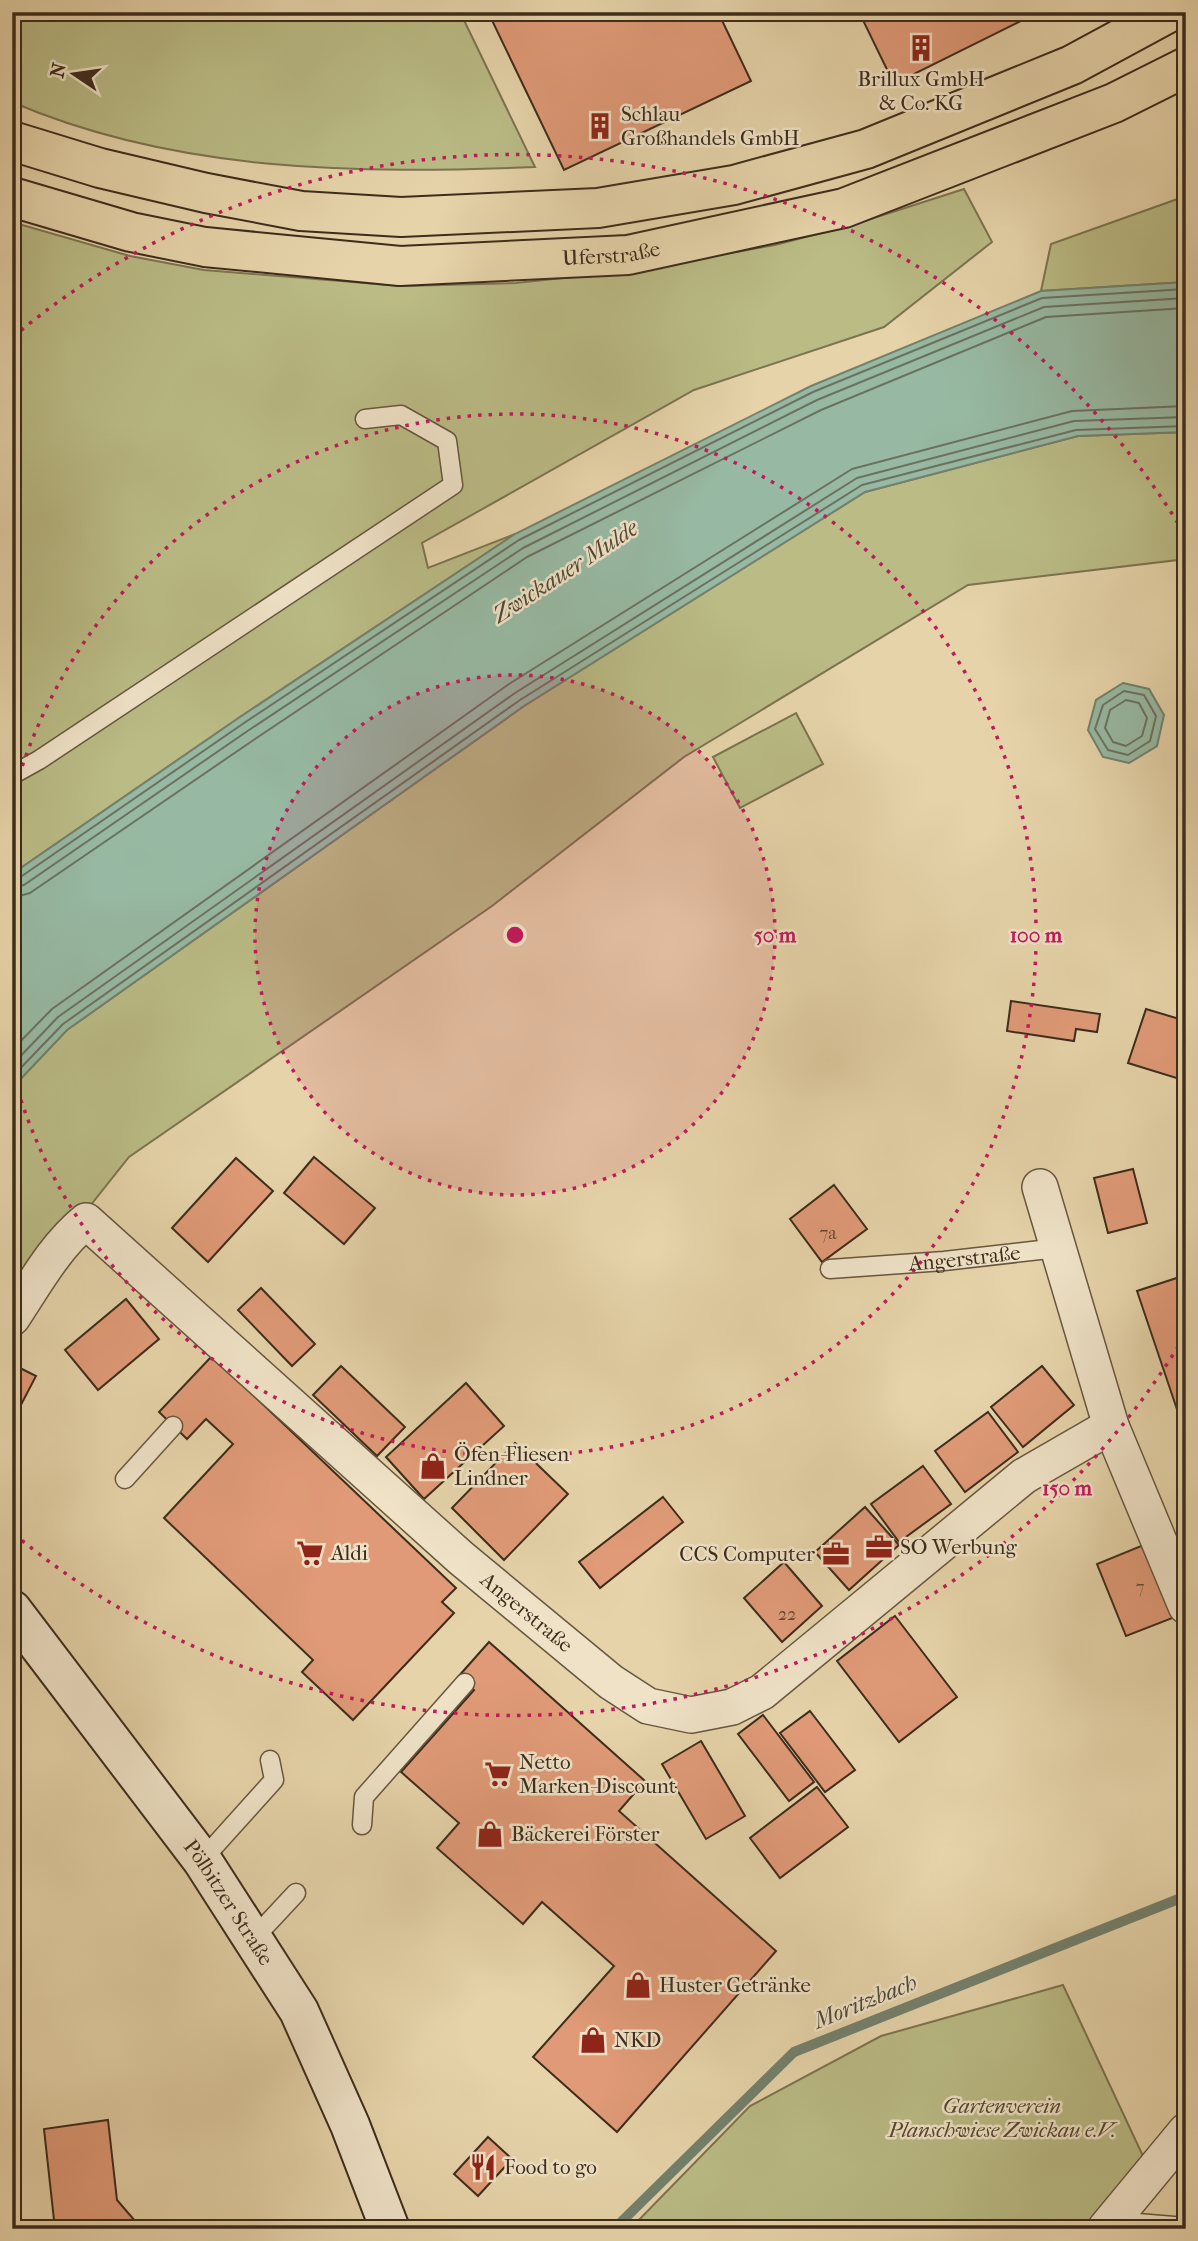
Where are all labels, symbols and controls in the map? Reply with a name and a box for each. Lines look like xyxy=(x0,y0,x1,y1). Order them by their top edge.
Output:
building icon: Brillux GmbH & Co. KG xyxy=(906,33,936,63)
north arrow xyxy=(38,38,108,108)
text: N xyxy=(46,60,71,80)
place label: Brillux GmbH & Co. KG xyxy=(857,67,985,115)
place label: Schlau Großhandels GmbH xyxy=(621,102,800,150)
building icon: Schlau Großhandels GmbH xyxy=(585,111,615,141)
street label: Uferstraße xyxy=(562,236,662,270)
water label: Zwickauer Mulde xyxy=(486,514,644,629)
centre of rings xyxy=(503,923,527,947)
text: 50 m xyxy=(754,923,797,947)
text: 100 m xyxy=(1010,923,1063,947)
house number: 7a xyxy=(819,1223,837,1244)
street label: Angerstraße xyxy=(907,1240,1022,1276)
place label: Öfen-Fliesen Lindner xyxy=(454,1442,569,1490)
shop icon: Öfen-Fliesen Lindner xyxy=(418,1451,448,1481)
text: 150 m xyxy=(1042,1476,1093,1500)
office icon: SO Werbung xyxy=(864,1532,894,1562)
place label: SO Werbung xyxy=(900,1535,1017,1559)
supermarket icon: Aldi xyxy=(295,1538,325,1568)
office icon: CCS Computer xyxy=(821,1539,851,1569)
place label: Aldi xyxy=(330,1541,368,1565)
place label: CCS Computer xyxy=(679,1542,815,1566)
street label: Angerstraße xyxy=(475,1567,578,1657)
house number: 7 xyxy=(1136,1577,1145,1598)
house number: 22 xyxy=(778,1604,796,1625)
place label: Netto Marken-Discount xyxy=(519,1750,677,1798)
supermarket icon: Netto Marken-Discount xyxy=(483,1759,513,1789)
shop icon: Bäckerei Förster xyxy=(475,1819,505,1849)
place label: Bäckerei Förster xyxy=(511,1822,660,1846)
street label: Pölbitzer Straße xyxy=(179,1835,278,1970)
water label: Moritzbach xyxy=(808,1968,921,2035)
shop icon: Huster Getränke xyxy=(623,1970,653,2000)
place label: Huster Getränke xyxy=(659,1973,811,1997)
shop icon: NKD xyxy=(578,2025,608,2055)
place label: NKD xyxy=(614,2028,661,2052)
park label: Gartenverein Planschwiese Zwickau e.V. xyxy=(887,2094,1118,2142)
restaurant icon: Food to go xyxy=(468,2152,498,2182)
place label: Food to go xyxy=(504,2155,597,2179)

